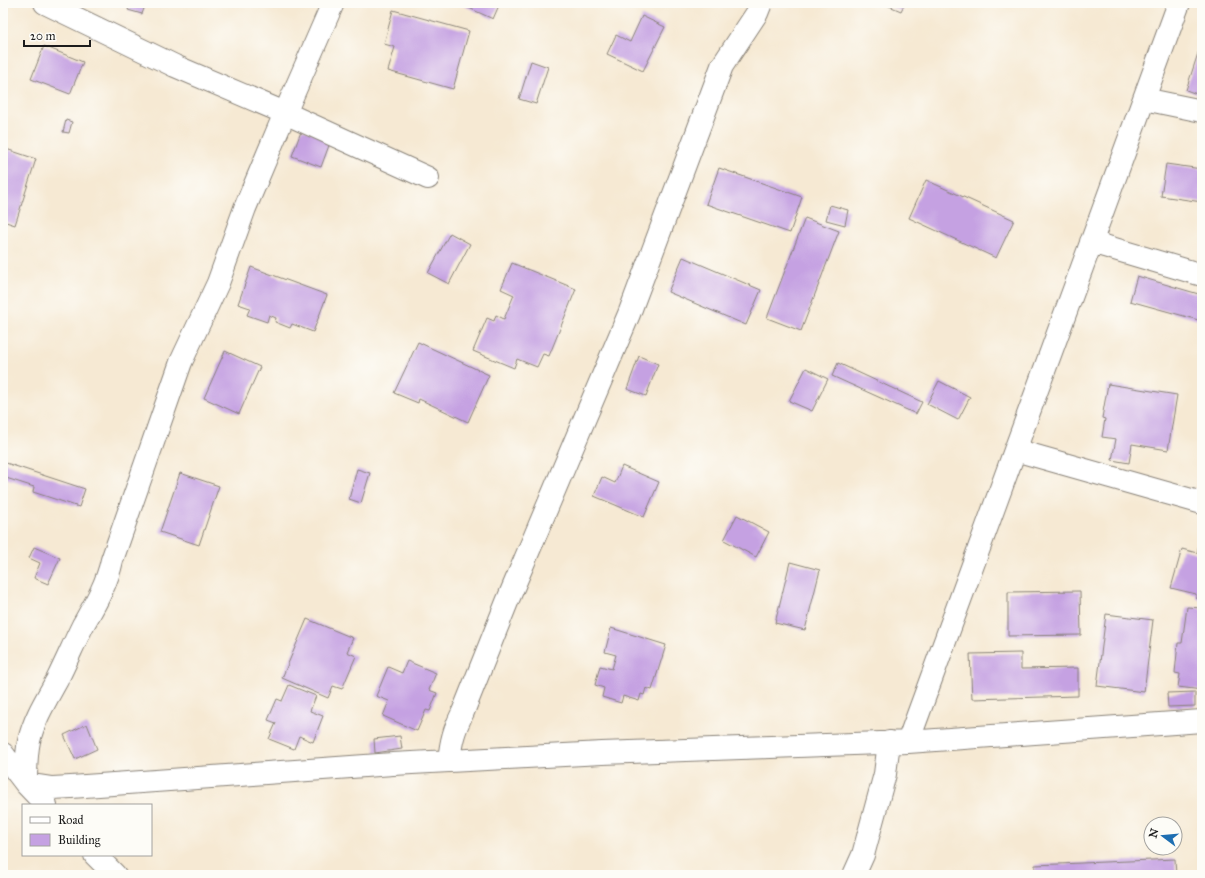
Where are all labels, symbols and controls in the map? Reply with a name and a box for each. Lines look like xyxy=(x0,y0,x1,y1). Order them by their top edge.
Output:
scale bar xyxy=(24,22,90,48)
text: 20 m xyxy=(30,29,56,43)
legend xyxy=(22,804,152,856)
text: Road xyxy=(58,813,84,827)
north arrow xyxy=(1143,816,1183,856)
text: N xyxy=(1146,826,1162,840)
text: Building xyxy=(58,833,101,848)

